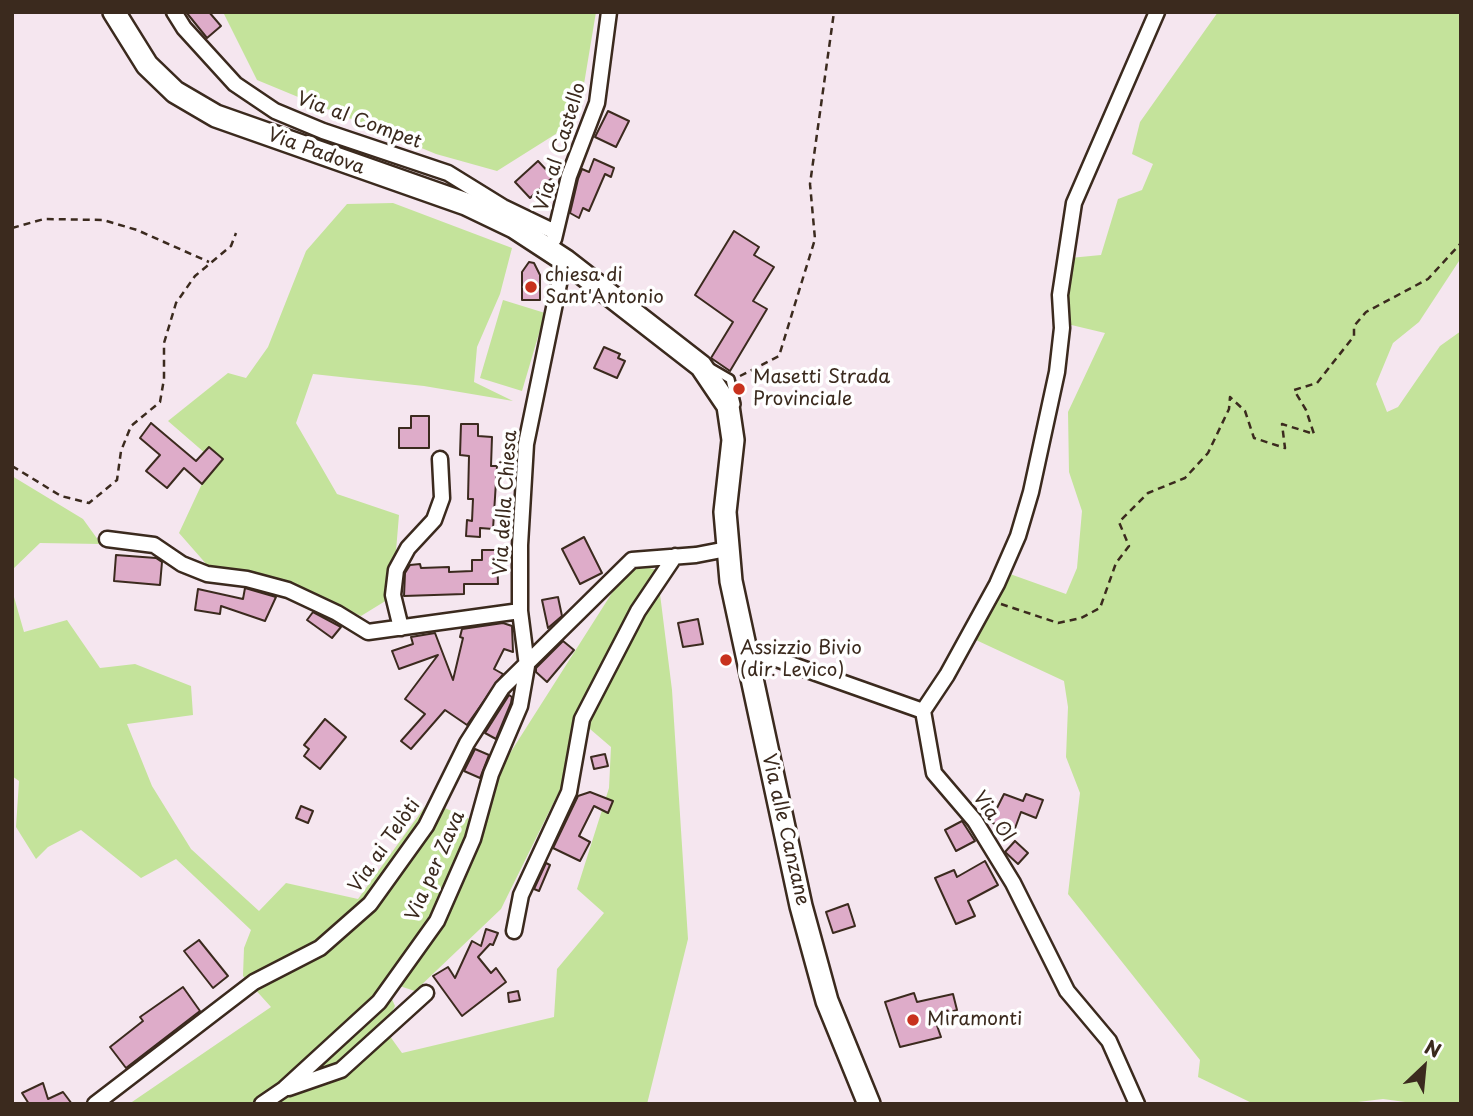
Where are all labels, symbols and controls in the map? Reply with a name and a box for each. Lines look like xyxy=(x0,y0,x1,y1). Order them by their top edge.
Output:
street label: Via al Castello xyxy=(531,80,591,214)
street label: Via al Compet xyxy=(294,88,424,154)
street label: Via Padova xyxy=(264,124,368,180)
place label: chiesa di Sant'Antonio xyxy=(545,265,664,309)
marker: chiesa di Sant'Antonio xyxy=(523,279,539,295)
place label: Masetti Strada Provinciale xyxy=(753,367,890,411)
marker: Masetti Strada Provinciale xyxy=(731,381,747,397)
street label: Via della Chiesa xyxy=(490,430,522,576)
place label: Assizzio Bivio (dir. Levico) xyxy=(740,638,862,682)
marker: Assizzio Bivio (dir. Levico) xyxy=(718,652,734,668)
street label: Via alle Canzane xyxy=(756,752,814,908)
street label: Via Ol xyxy=(967,787,1019,847)
street label: Via ai Telòti xyxy=(344,795,426,897)
street label: Via per Zava xyxy=(402,808,470,924)
place label: Miramonti xyxy=(927,1009,1022,1031)
marker: Miramonti xyxy=(905,1012,921,1028)
north arrow xyxy=(1389,1032,1459,1102)
text: N xyxy=(1420,1032,1446,1064)

